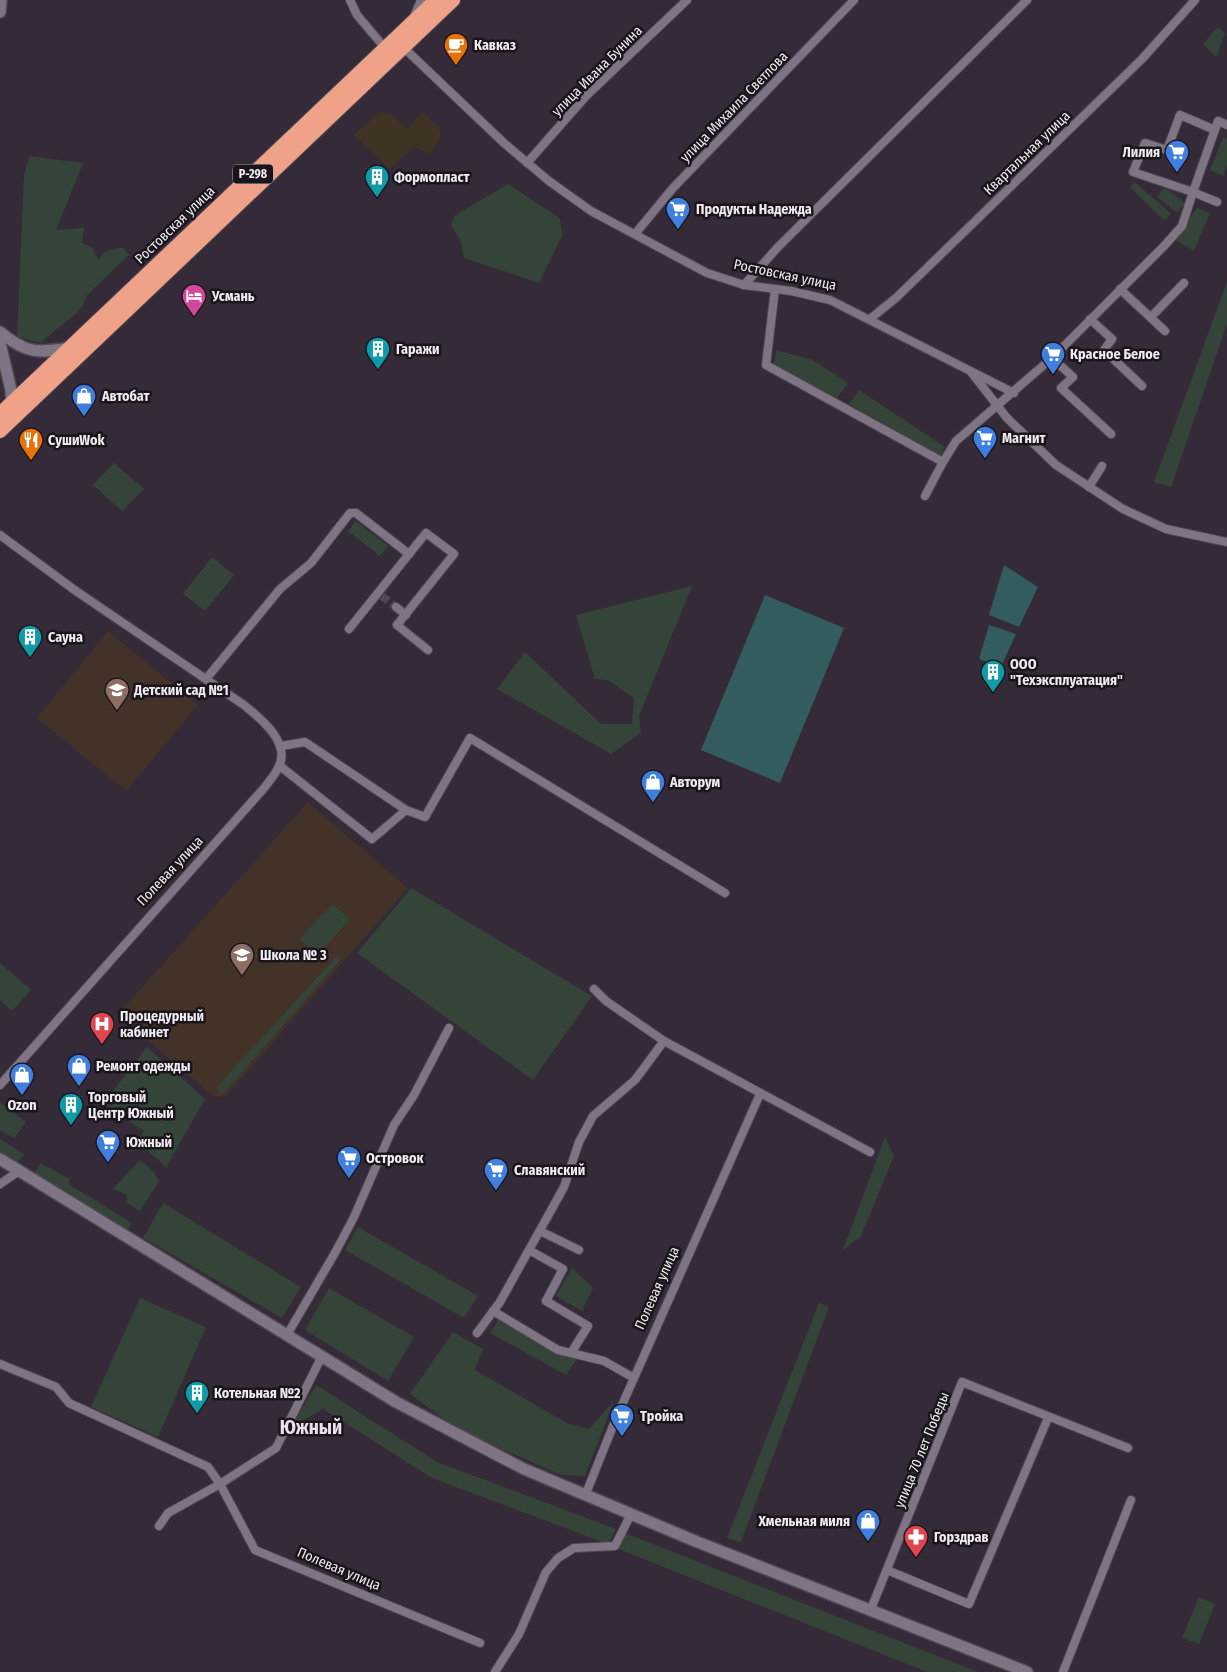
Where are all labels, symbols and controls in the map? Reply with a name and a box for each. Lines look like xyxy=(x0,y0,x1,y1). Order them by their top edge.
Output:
street label: улица Ивана Бунина xyxy=(548,22,646,120)
cafe icon: Кавказ xyxy=(443,32,469,66)
place label: Кавказ xyxy=(474,37,516,54)
street label: улица Михаила Светлова xyxy=(677,48,791,166)
street label: Квартальная улица xyxy=(980,107,1074,199)
supermarket icon: Лилия xyxy=(1164,139,1190,173)
place label: Лилия xyxy=(1122,144,1160,161)
road number: Р-298 xyxy=(233,164,273,183)
building icon: Формопласт xyxy=(364,164,390,198)
place label: Формопласт xyxy=(394,169,471,186)
street label: Ростовская улица xyxy=(132,183,219,267)
supermarket icon: Продукты Надежда xyxy=(665,196,691,230)
place label: Продукты Надежда xyxy=(696,201,812,218)
street label: Ростовская улица xyxy=(732,256,838,294)
hotel icon: Усмань xyxy=(181,283,207,317)
place label: Усмань xyxy=(211,288,255,305)
building icon: Гаражи xyxy=(365,336,391,370)
place label: Гаражи xyxy=(396,341,440,358)
supermarket icon: Красное Белое xyxy=(1040,341,1066,375)
place label: Красное Белое xyxy=(1070,346,1160,363)
shop icon: Автобат xyxy=(71,383,97,417)
place label: Автобат xyxy=(101,388,150,405)
supermarket icon: Магнит xyxy=(972,425,998,459)
restaurant icon: CушиWok xyxy=(18,427,44,461)
place label: Магнит xyxy=(1002,430,1046,447)
place label: CушиWok xyxy=(48,432,106,449)
building icon: Сауна xyxy=(17,624,43,658)
place label: Сауна xyxy=(48,629,83,646)
place label: ООО "Техэксплуатация" xyxy=(1010,656,1123,689)
building icon: ООО "Техэксплуатация" xyxy=(980,659,1006,693)
school or university icon: Детский сад №1 xyxy=(104,677,130,711)
place label: Детский сад №1 xyxy=(133,682,229,699)
shop icon: Авторум xyxy=(640,769,666,803)
place label: Авторум xyxy=(669,774,721,791)
street label: Полевая улица xyxy=(133,833,207,909)
school or university icon: Школа № 3 xyxy=(229,942,255,976)
place label: Школа № 3 xyxy=(260,947,327,964)
place label: Процедурный кабинет xyxy=(120,1008,204,1041)
hospital icon: Процедурный кабинет xyxy=(89,1011,115,1045)
shop icon: Ремонт одежды xyxy=(66,1053,92,1087)
place label: Ремонт одежды xyxy=(96,1058,191,1075)
shop icon: Ozon xyxy=(9,1062,35,1096)
place label: Торговый Центр Южный xyxy=(88,1089,174,1122)
building icon: Торговый Центр Южный xyxy=(58,1092,84,1126)
place label: Ozon xyxy=(7,1097,37,1114)
supermarket icon: Южный xyxy=(95,1129,121,1163)
place label: Южный xyxy=(126,1134,172,1151)
supermarket icon: Островок xyxy=(336,1145,362,1179)
place label: Островок xyxy=(366,1150,424,1167)
supermarket icon: Славянский xyxy=(483,1157,509,1191)
place label: Славянский xyxy=(514,1162,585,1179)
street label: Полевая улица xyxy=(631,1244,683,1332)
building icon: Котельная №2 xyxy=(184,1380,210,1414)
place label: Котельная №2 xyxy=(214,1385,301,1402)
street label: улица 70 лет Победы xyxy=(891,1390,953,1510)
supermarket icon: Тройка xyxy=(609,1403,635,1437)
place label: Тройка xyxy=(640,1408,683,1425)
district label: Южный xyxy=(280,1416,342,1439)
shop icon: Хмельная миля xyxy=(855,1508,881,1542)
place label: Хмельная миля xyxy=(757,1513,850,1530)
pharmacy icon: Горздрав xyxy=(903,1524,929,1558)
place label: Горздрав xyxy=(934,1529,989,1546)
street label: Полевая улица xyxy=(295,1544,383,1594)

